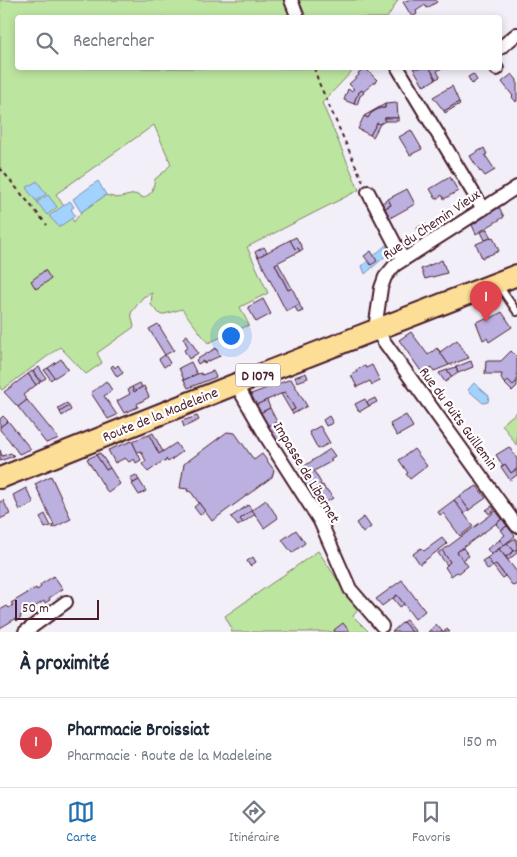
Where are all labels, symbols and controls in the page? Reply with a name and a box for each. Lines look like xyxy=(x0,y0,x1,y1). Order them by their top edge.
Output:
search box xyxy=(15,15,502,70)
icon: search xyxy=(33,29,61,57)
text: Rechercher xyxy=(73,29,154,56)
street label: Rue du Chemin Vieux xyxy=(379,185,486,267)
pin: 1 xyxy=(470,281,502,322)
your location xyxy=(218,323,244,349)
street label: Rue du Puits Guillemin xyxy=(412,363,502,475)
road number: D 1079 xyxy=(236,364,280,386)
street label: Route de la Madeleine xyxy=(100,382,222,449)
street label: Impasse de Libernet xyxy=(266,418,345,528)
scale bar xyxy=(15,597,99,620)
text: 50 m xyxy=(22,599,49,619)
text: À proximité xyxy=(20,650,109,680)
text: Pharmacie Broissiat xyxy=(67,718,209,745)
text: 1 xyxy=(34,731,38,754)
text: 150 m xyxy=(463,731,497,754)
text: Pharmacie · Route de la Madeleine xyxy=(67,745,272,768)
tab: Carte xyxy=(66,798,96,848)
tab: Itinéraire xyxy=(229,798,279,848)
tab: Favoris xyxy=(412,798,451,848)

